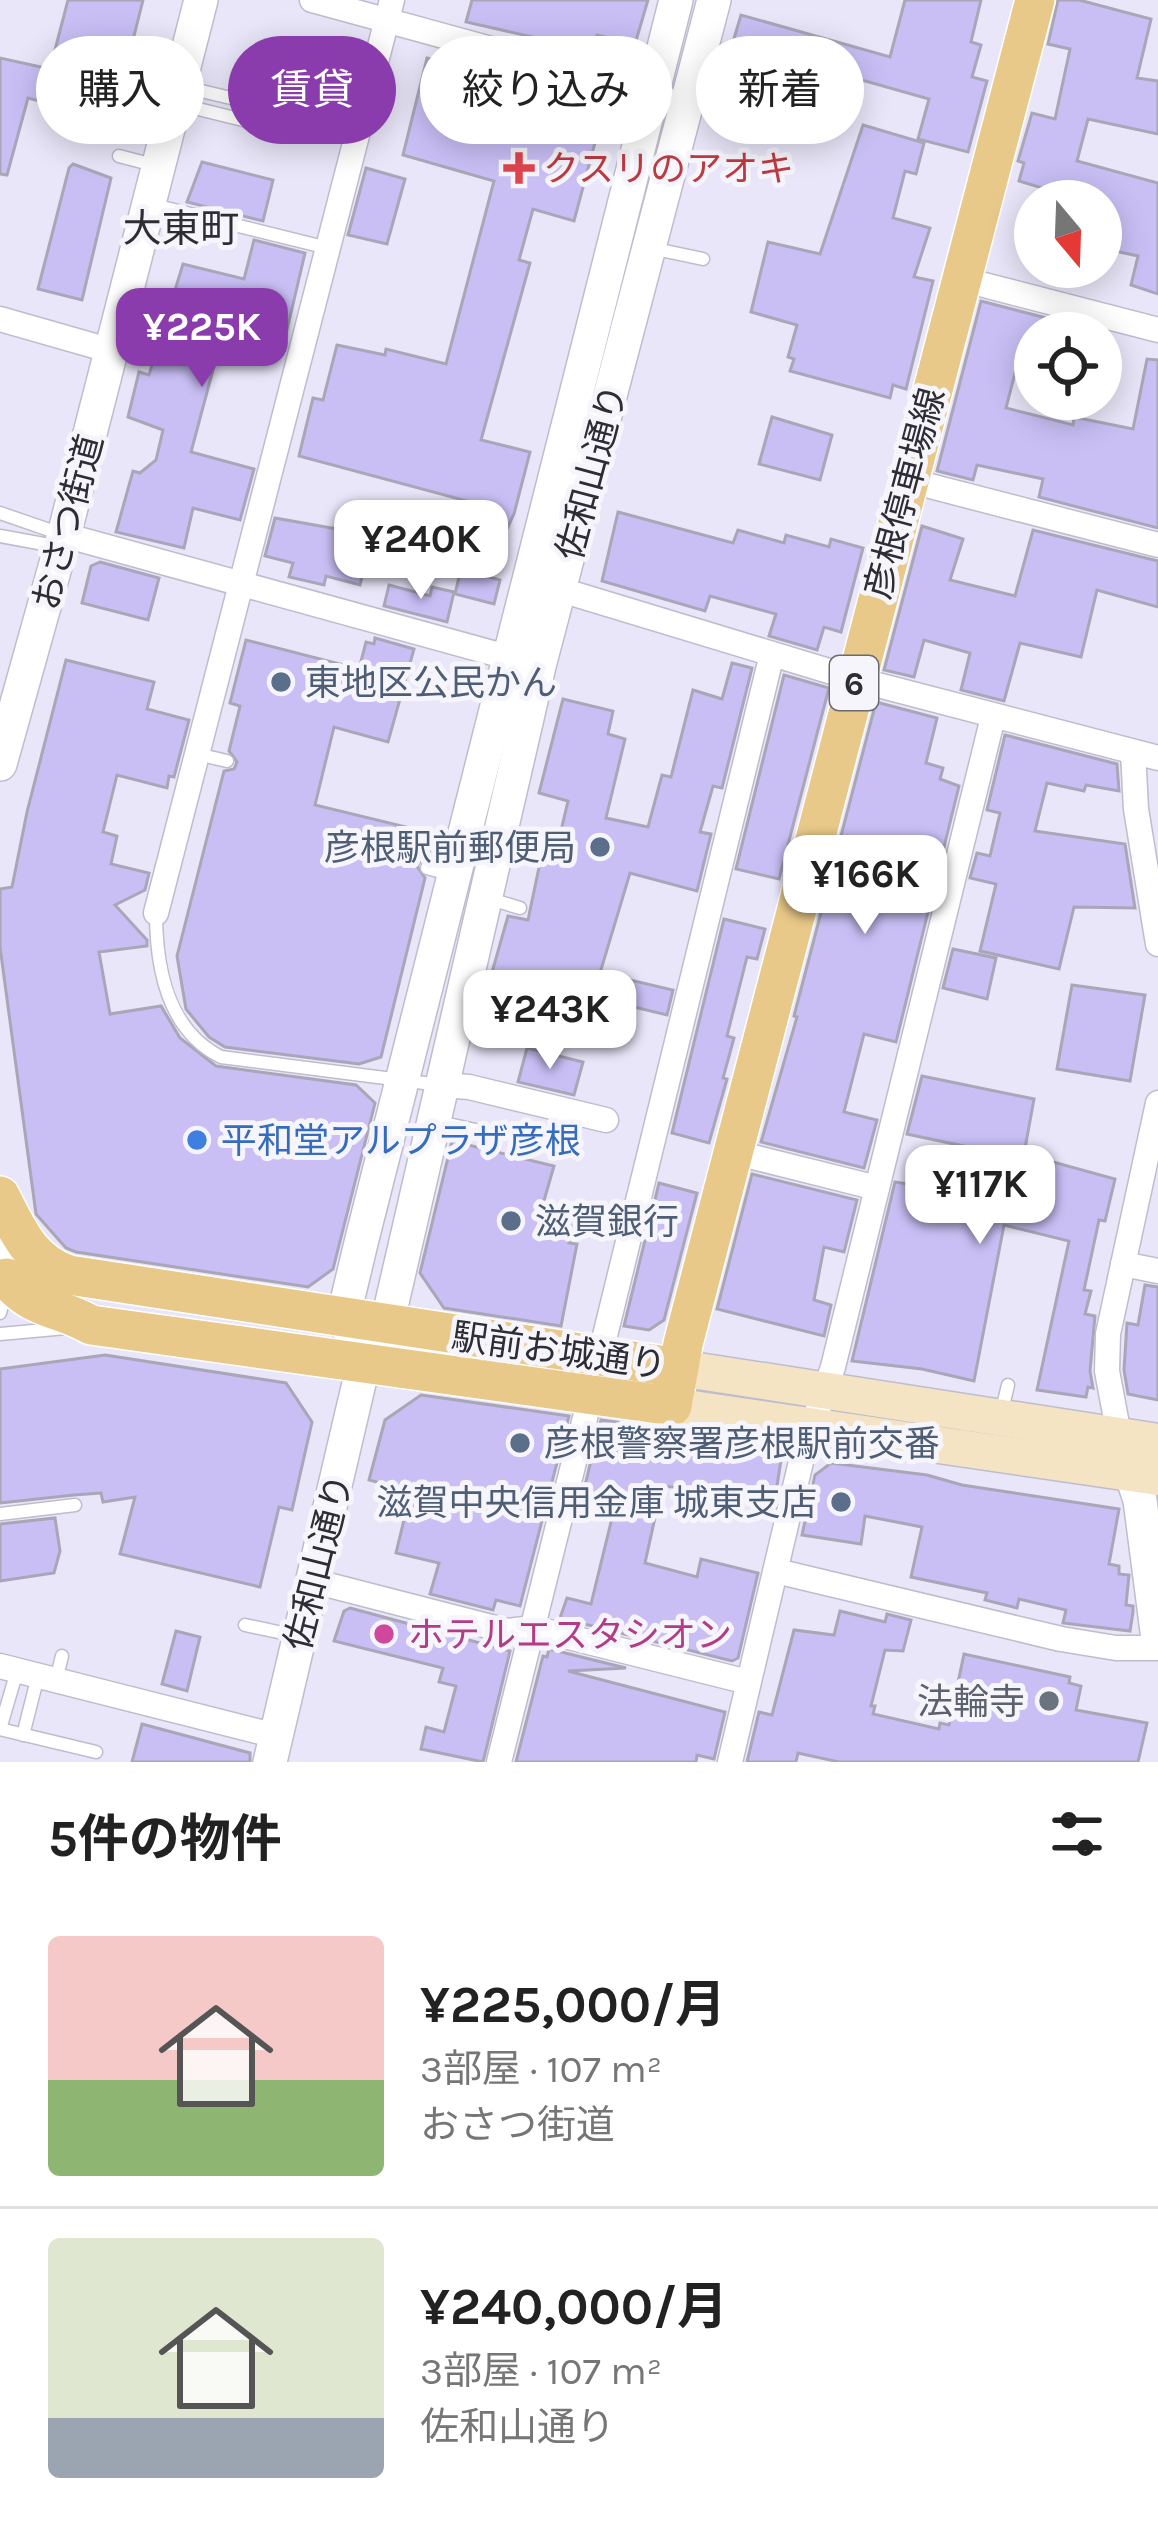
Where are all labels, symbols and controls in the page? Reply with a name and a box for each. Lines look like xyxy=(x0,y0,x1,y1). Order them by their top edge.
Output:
chip: 購入 xyxy=(36,36,204,144)
chip: 賃貸 xyxy=(228,36,396,144)
chip: 絞り込み xyxy=(420,36,672,144)
chip: 新着 xyxy=(696,36,864,144)
place label: クスリのアオキ xyxy=(543,148,794,190)
marker: クスリのアオキ xyxy=(506,155,532,181)
north arrow xyxy=(1014,180,1122,288)
map controls xyxy=(1014,180,1122,420)
district label: 大東町 xyxy=(122,206,240,252)
pin: ¥225K xyxy=(118,288,286,390)
text: ¥225K xyxy=(143,304,261,350)
button: locate xyxy=(1014,312,1122,420)
street label: 佐和山通り xyxy=(548,380,636,565)
street label: 彦根停車場線 xyxy=(857,383,953,603)
street label: おさつ街道 xyxy=(24,430,112,615)
pin: ¥240K xyxy=(337,500,505,602)
text: ¥240K xyxy=(361,516,481,562)
road number: 6 xyxy=(830,656,878,710)
place label: 東地区公民かん xyxy=(305,662,557,704)
marker: 東地区公民かん xyxy=(268,669,294,695)
place label: 彦根駅前郵便局 xyxy=(324,827,576,869)
marker: 彦根駅前郵便局 xyxy=(587,834,613,860)
pin: ¥166K xyxy=(781,835,949,937)
text: ¥166K xyxy=(810,851,920,897)
pin: ¥243K xyxy=(466,970,634,1072)
text: ¥243K xyxy=(490,986,610,1032)
place label: 平和堂アルプラザ彦根 xyxy=(221,1120,581,1162)
marker: 平和堂アルプラザ彦根 xyxy=(184,1127,210,1153)
pin: ¥117K xyxy=(896,1145,1064,1247)
text: ¥117K xyxy=(932,1161,1028,1207)
place label: 滋賀銀行 xyxy=(535,1201,679,1243)
marker: 滋賀銀行 xyxy=(498,1208,524,1234)
street label: 駅前お城通り xyxy=(449,1315,669,1387)
place label: 彦根警察署彦根駅前交番 xyxy=(544,1423,940,1465)
marker: 彦根警察署彦根駅前交番 xyxy=(507,1430,533,1456)
street label: 佐和山通り xyxy=(277,1470,361,1655)
place label: 滋賀中央信用金庫 城東支店 xyxy=(376,1482,817,1524)
marker: 滋賀中央信用金庫 城東支店 xyxy=(828,1489,854,1515)
place label: ホテルエスタシオン xyxy=(408,1614,732,1656)
marker: ホテルエスタシオン xyxy=(371,1621,397,1647)
place label: 法輪寺 xyxy=(917,1681,1025,1723)
marker: 法輪寺 xyxy=(1036,1688,1062,1714)
icon: filters xyxy=(1044,1801,1110,1867)
text: 5件の物件 xyxy=(48,1809,282,1869)
text: ¥225,000/月 xyxy=(420,1975,726,2035)
icon: home xyxy=(144,1984,288,2128)
text: 3部屋 · 107 m² xyxy=(420,2046,662,2092)
text: おさつ街道 xyxy=(420,2102,615,2148)
text: ¥240,000/月 xyxy=(420,2277,728,2337)
icon: home xyxy=(144,2286,288,2430)
text: 3部屋 · 107 m² xyxy=(420,2348,662,2394)
text: 佐和山通り xyxy=(420,2404,615,2450)

